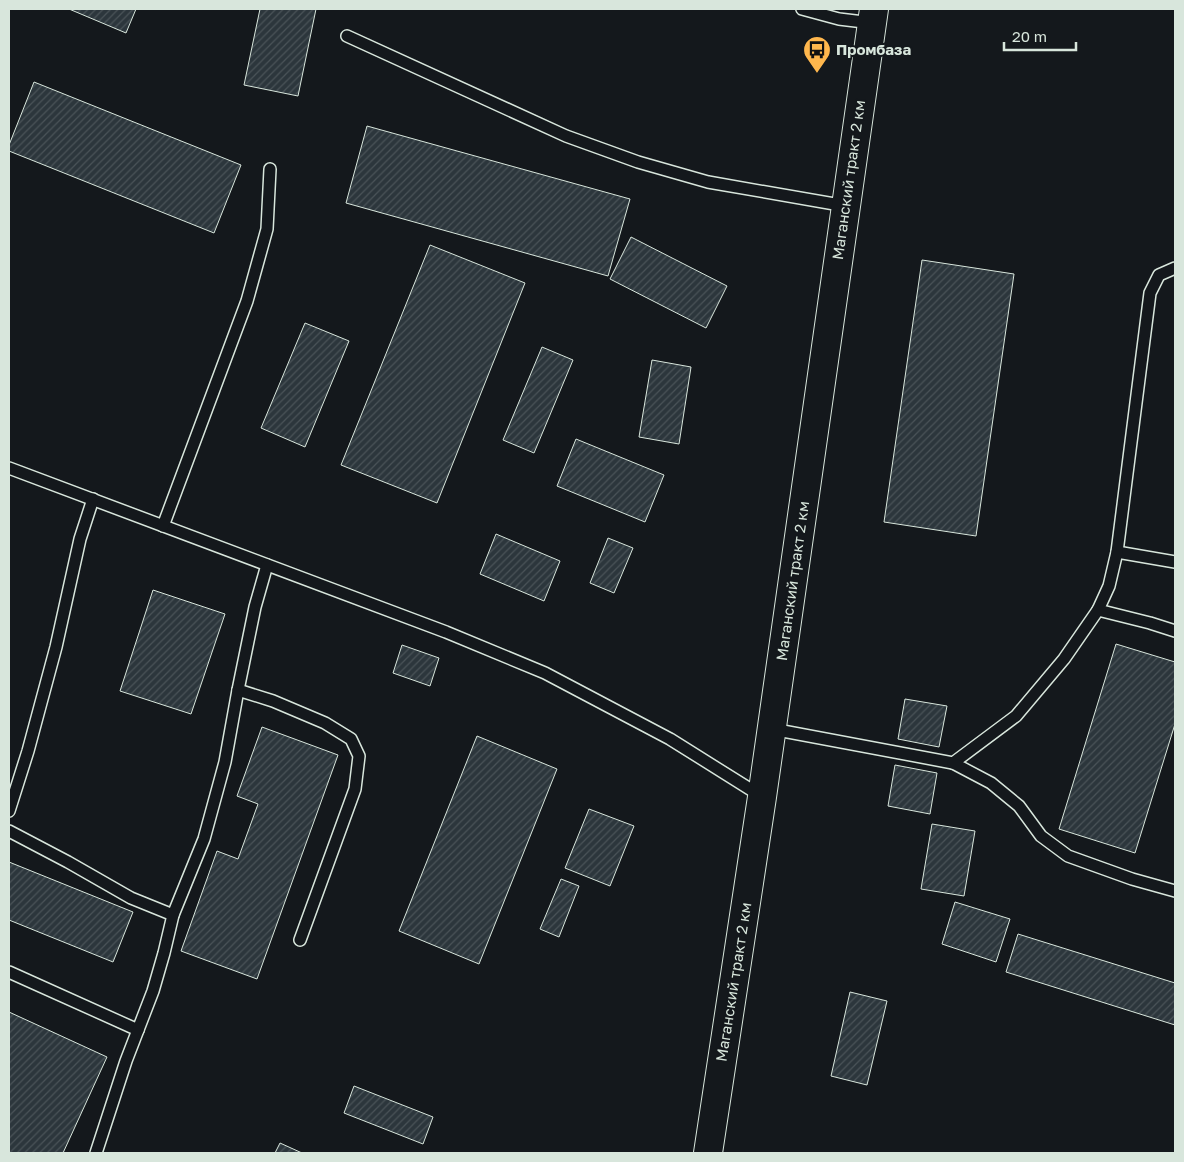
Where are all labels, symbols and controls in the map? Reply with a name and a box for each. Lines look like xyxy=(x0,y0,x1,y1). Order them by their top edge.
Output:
scale bar xyxy=(1004,20,1076,52)
text: 20 m xyxy=(1012,27,1047,45)
bus stop icon: Промбаза xyxy=(802,35,832,74)
place label: Промбаза xyxy=(836,40,911,58)
street label: Маганский тракт 2 км xyxy=(828,99,868,261)
street label: Маганский тракт 2 км xyxy=(772,500,812,662)
street label: Маганский тракт 2 км xyxy=(712,901,755,1063)

